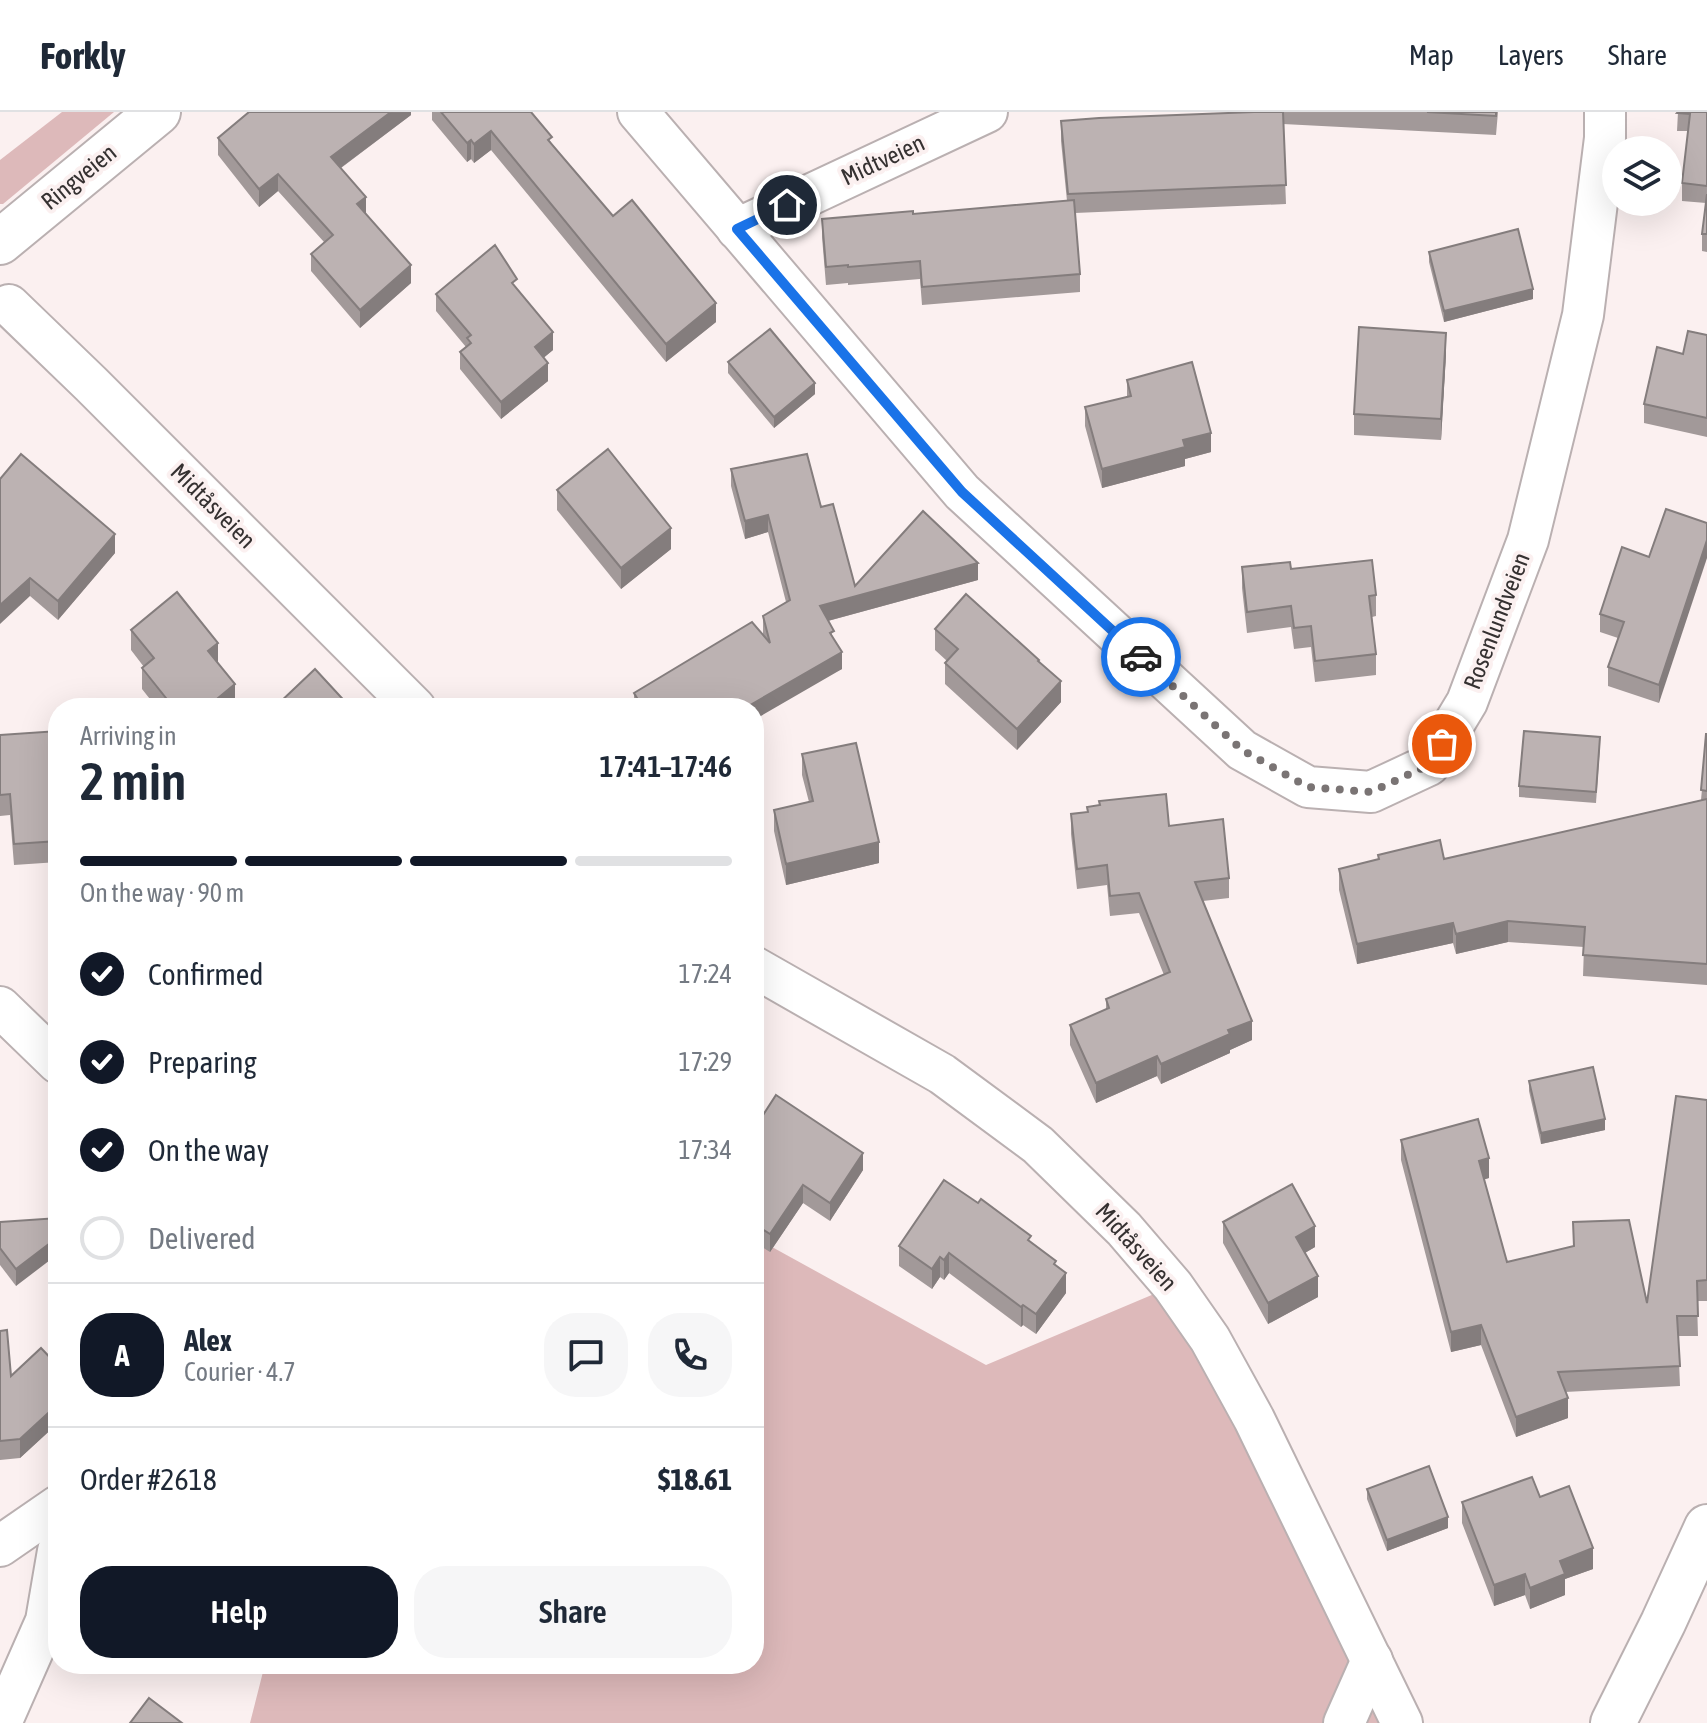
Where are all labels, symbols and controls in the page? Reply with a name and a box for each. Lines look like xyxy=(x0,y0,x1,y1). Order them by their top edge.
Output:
text: Forkly xyxy=(40,34,126,77)
text: Map xyxy=(1409,39,1454,71)
text: Layers xyxy=(1498,39,1564,71)
text: Share xyxy=(1608,39,1667,71)
street label: Midtveien xyxy=(837,129,929,190)
map controls xyxy=(1602,136,1682,216)
button: layers xyxy=(1602,136,1682,216)
street label: Ringveien xyxy=(36,138,121,215)
pin xyxy=(753,171,821,239)
icon: home xyxy=(765,183,809,227)
street label: Midtåsveien xyxy=(166,458,261,553)
street label: Rosenlundveien xyxy=(1458,549,1535,693)
courier xyxy=(1101,617,1181,697)
icon: car xyxy=(1119,635,1163,679)
pin xyxy=(1408,710,1476,778)
text: Arriving in xyxy=(80,721,177,751)
icon: bag xyxy=(1420,722,1464,766)
text: 17:41–17:46 xyxy=(600,749,732,783)
text: 2 min xyxy=(80,751,186,811)
text: On the way · 90 m xyxy=(80,878,244,908)
icon: check xyxy=(80,952,124,996)
text: Confirmed xyxy=(148,957,263,991)
text: 17:24 xyxy=(678,959,732,989)
icon: check xyxy=(80,1040,124,1084)
text: Preparing xyxy=(148,1045,257,1079)
text: 17:29 xyxy=(678,1047,732,1077)
icon: check xyxy=(80,1128,124,1172)
text: On the way xyxy=(148,1133,269,1167)
text: 17:34 xyxy=(678,1135,732,1165)
street label: Midtåsveien xyxy=(1090,1197,1183,1296)
text: Delivered xyxy=(148,1221,256,1255)
button: chat xyxy=(544,1313,628,1397)
button: phone xyxy=(648,1313,732,1397)
text: Alex xyxy=(184,1323,232,1357)
text: A xyxy=(115,1338,129,1372)
text: Courier · 4.7 xyxy=(184,1357,295,1387)
text: Order #2618 xyxy=(80,1462,217,1496)
text: $18.61 xyxy=(658,1462,732,1496)
button: Help xyxy=(80,1566,398,1658)
button: Share xyxy=(414,1566,732,1658)

